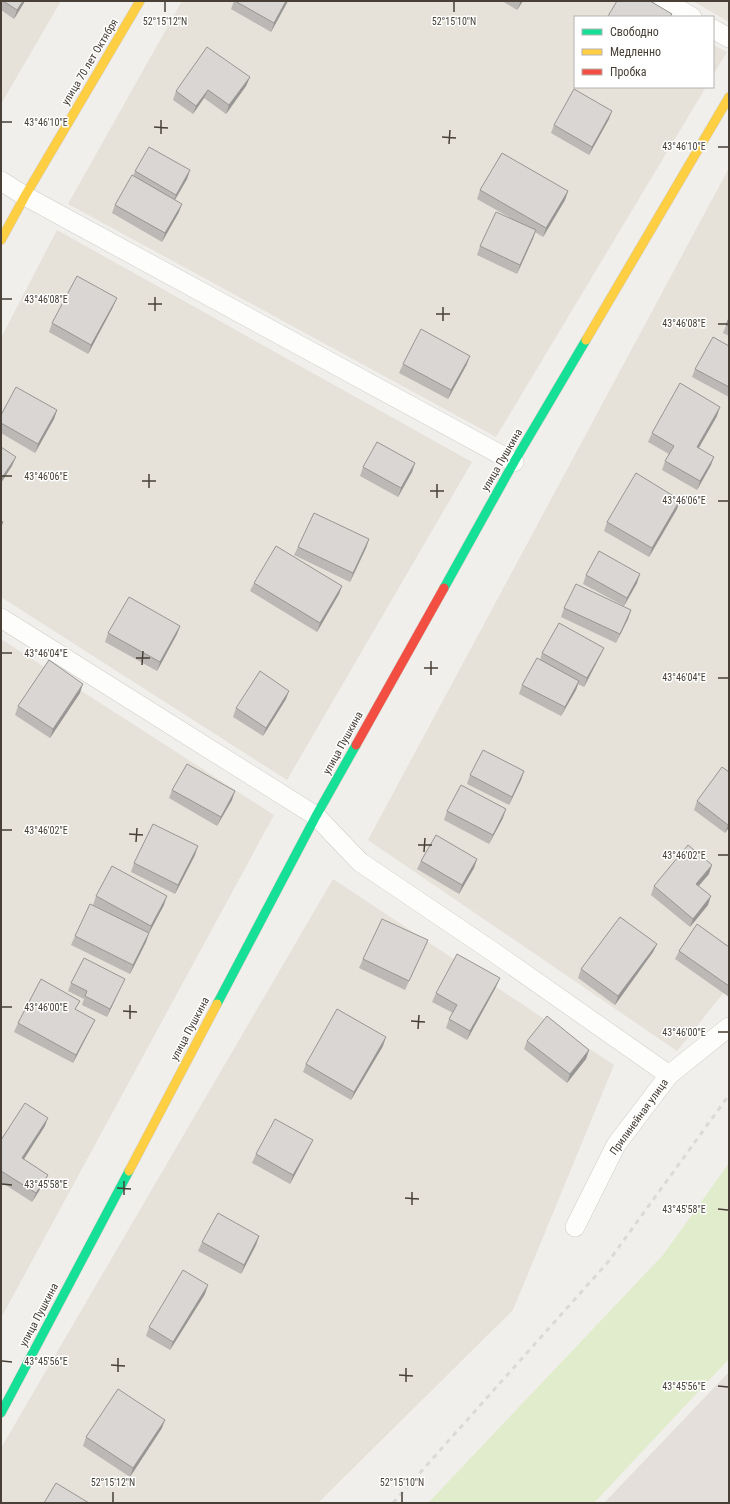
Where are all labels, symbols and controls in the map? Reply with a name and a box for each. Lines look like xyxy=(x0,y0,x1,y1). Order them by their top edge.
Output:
text: 52°15'12"N xyxy=(143,16,187,27)
text: 52°15'10"N xyxy=(432,16,476,27)
legend xyxy=(574,16,714,88)
street label: улица 70 лет Октября xyxy=(59,17,121,107)
text: Свободно xyxy=(610,25,659,39)
text: Медленно xyxy=(610,45,661,59)
text: Пробка xyxy=(610,65,647,79)
text: 43°46'10"E xyxy=(24,117,68,128)
text: 43°46'10"E xyxy=(662,141,706,152)
text: 43°46'08"E xyxy=(24,294,68,305)
text: 43°46'08"E xyxy=(662,318,706,329)
street label: улица Пушкина xyxy=(479,426,525,494)
text: 43°46'06"E xyxy=(24,471,68,482)
text: 43°46'06"E xyxy=(662,495,706,506)
text: 43°46'04"E xyxy=(24,648,68,659)
text: 43°46'04"E xyxy=(662,672,706,683)
street label: улица Пушкина xyxy=(320,709,366,777)
text: 43°46'02"E xyxy=(24,825,68,836)
text: 43°46'02"E xyxy=(662,850,706,861)
street label: улица Пушкина xyxy=(168,995,212,1063)
text: 43°46'00"E xyxy=(24,1002,68,1013)
text: 43°46'00"E xyxy=(662,1027,706,1038)
street label: Прилинейная улица xyxy=(607,1076,671,1158)
text: 43°45'58"E xyxy=(24,1179,68,1190)
text: 43°45'58"E xyxy=(662,1204,706,1215)
street label: улица Пушкина xyxy=(17,1281,61,1349)
text: 43°45'56"E xyxy=(24,1356,68,1367)
text: 43°45'56"E xyxy=(662,1381,706,1392)
text: 52°15'12"N xyxy=(91,1477,135,1488)
text: 52°15'10"N xyxy=(380,1477,424,1488)

